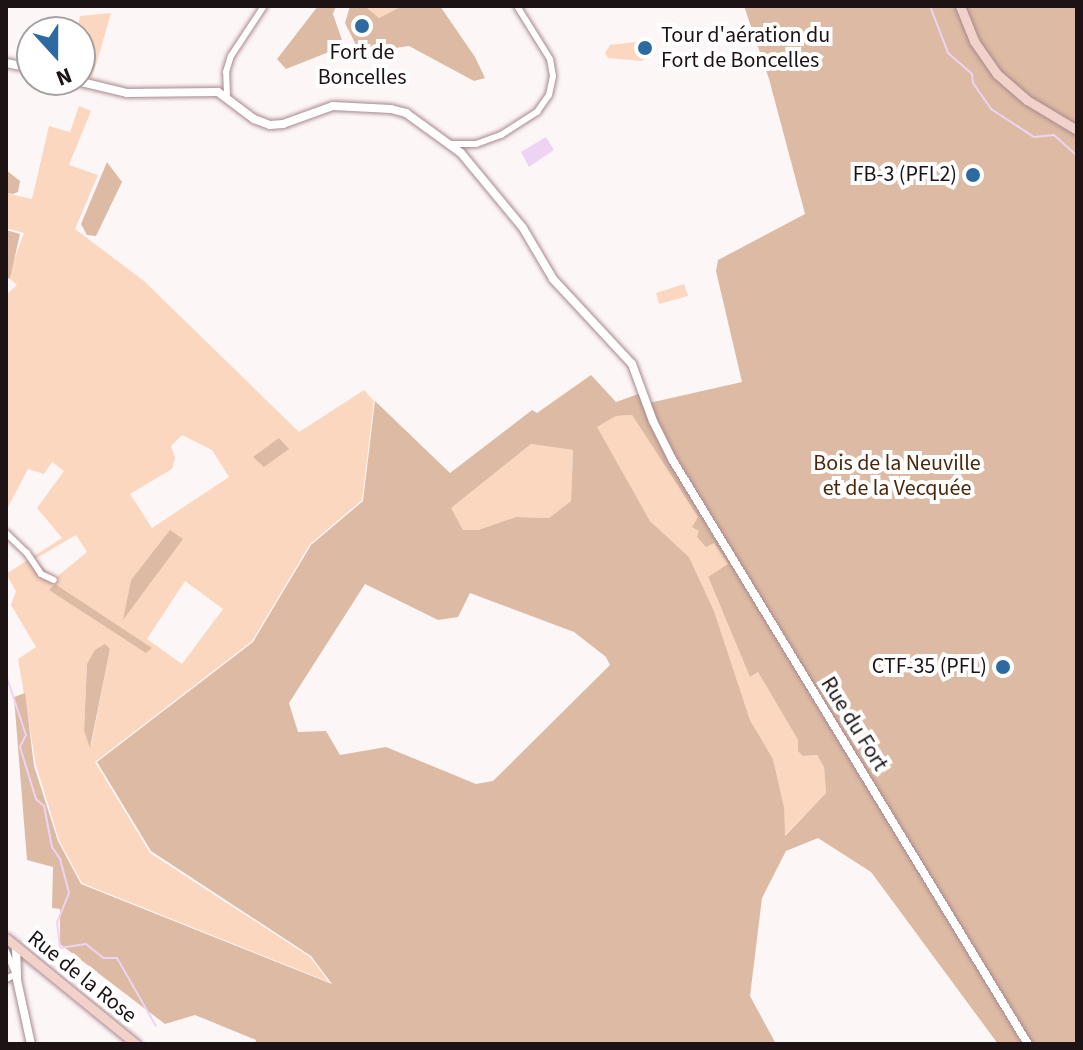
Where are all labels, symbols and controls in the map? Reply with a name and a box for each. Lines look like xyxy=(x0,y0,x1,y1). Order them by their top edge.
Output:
north arrow xyxy=(16,16,96,96)
marker: Fort de Boncelles xyxy=(353,17,371,35)
place label: Tour d'aération du Fort de Boncelles xyxy=(661,22,830,74)
place label: Fort de Boncelles xyxy=(318,39,406,90)
marker: Tour d'aération du Fort de Boncelles xyxy=(636,39,654,57)
text: N xyxy=(51,59,76,94)
place label: FB-3 (PFL2) xyxy=(853,162,957,188)
marker: FB-3 (PFL2) xyxy=(964,166,982,184)
park label: Bois de la Neuville et de la Vecquée xyxy=(813,450,981,502)
place label: CTF-35 (PFL) xyxy=(872,654,987,680)
marker: CTF-35 (PFL) xyxy=(994,658,1012,676)
street label: Rue du Fort xyxy=(815,672,893,776)
street label: Rue de la Rose xyxy=(22,925,142,1029)

